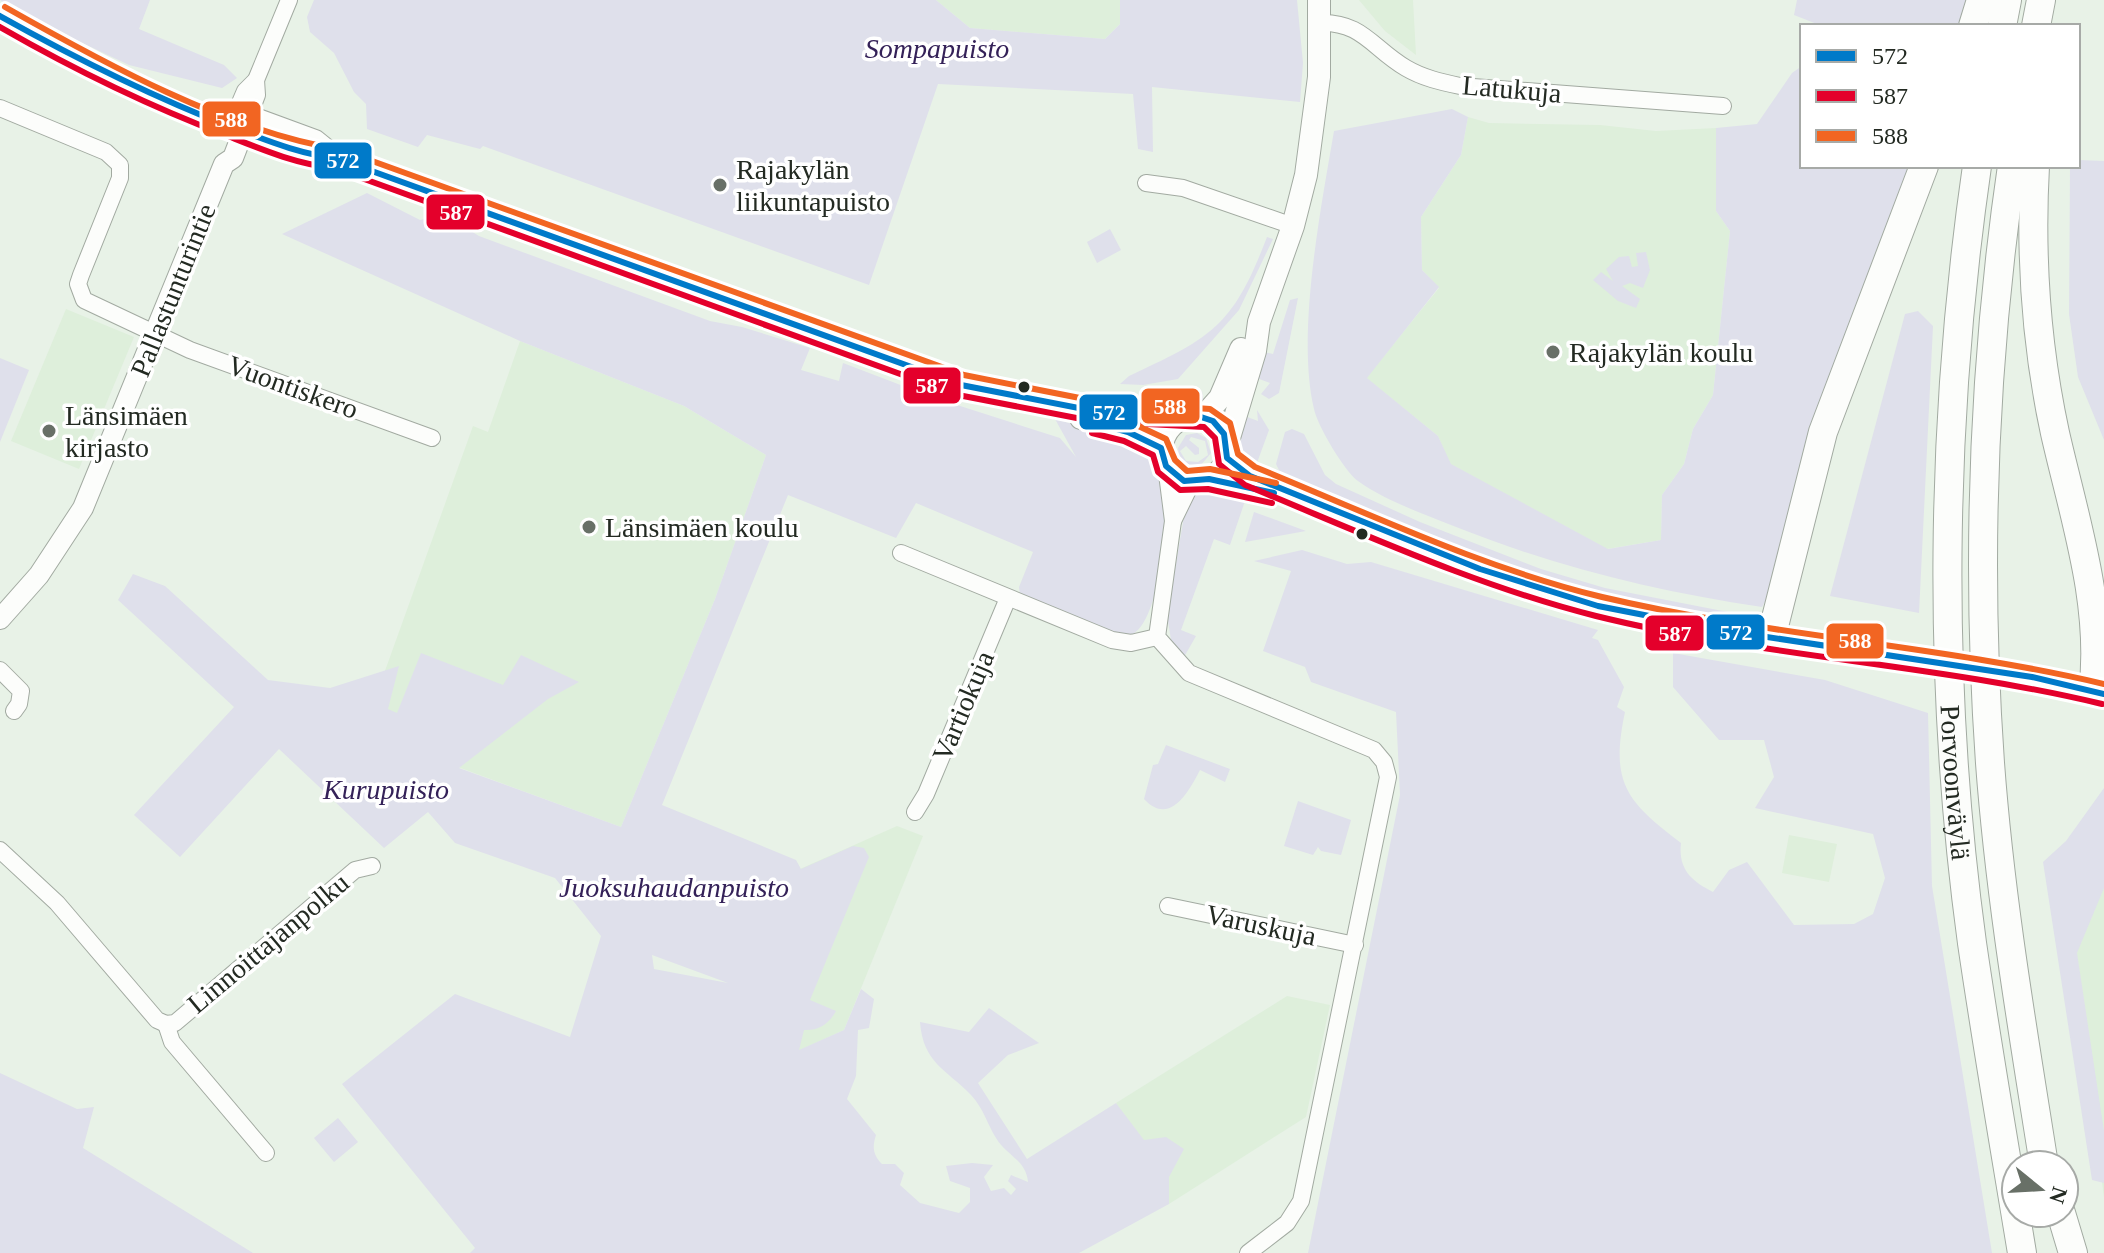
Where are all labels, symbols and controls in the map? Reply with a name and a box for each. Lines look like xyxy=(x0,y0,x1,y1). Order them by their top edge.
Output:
legend xyxy=(1800,24,2080,168)
park label: Sompapuisto xyxy=(865,33,1009,64)
text: 572 xyxy=(1872,43,1908,69)
street label: Latukuja xyxy=(1461,69,1563,109)
text: 587 xyxy=(1872,83,1908,109)
line badge: 588 xyxy=(201,100,262,138)
text: 588 xyxy=(215,107,248,132)
text: 588 xyxy=(1872,123,1908,149)
line badge: 572 xyxy=(313,141,373,180)
text: 572 xyxy=(327,148,360,173)
place label: Rajakylän liikuntapuisto xyxy=(736,154,890,217)
marker: Rajakylän liikuntapuisto xyxy=(711,176,729,194)
line badge: 587 xyxy=(425,193,486,231)
street label: Pallastunturintie xyxy=(124,199,222,381)
text: 587 xyxy=(440,200,473,225)
place label: Rajakylän koulu xyxy=(1569,337,1753,368)
marker: Rajakylän koulu xyxy=(1544,343,1562,361)
street label: Vuontiskero xyxy=(223,349,363,425)
line badge: 587 xyxy=(902,366,962,405)
text: 587 xyxy=(916,373,949,398)
unlabelled marker xyxy=(1016,379,1032,395)
line badge: 588 xyxy=(1140,387,1201,425)
line badge: 572 xyxy=(1078,393,1139,431)
text: 588 xyxy=(1154,394,1187,419)
place label: Länsimäen kirjasto xyxy=(65,400,188,463)
text: 572 xyxy=(1093,400,1126,425)
marker: Länsimäen kirjasto xyxy=(40,422,58,440)
place label: Länsimäen koulu xyxy=(605,512,799,543)
marker: Länsimäen koulu xyxy=(580,518,598,536)
unlabelled marker xyxy=(1354,526,1370,542)
line badge: 572 xyxy=(1705,613,1766,651)
line badge: 587 xyxy=(1644,614,1705,652)
text: 572 xyxy=(1720,620,1753,645)
text: 587 xyxy=(1659,621,1692,646)
line badge: 588 xyxy=(1825,622,1885,660)
text: 588 xyxy=(1839,628,1872,653)
street label: Vartiokuja xyxy=(926,646,1000,766)
street label: Porvoonväylä xyxy=(1935,704,1977,862)
park label: Kurupuisto xyxy=(322,774,449,805)
street label: Linnoittajanpolku xyxy=(181,867,355,1019)
park label: Juoksuhaudanpuisto xyxy=(559,872,789,903)
street label: Varuskuja xyxy=(1203,898,1320,952)
north arrow xyxy=(2000,1149,2080,1229)
text: N xyxy=(2044,1184,2073,1207)

